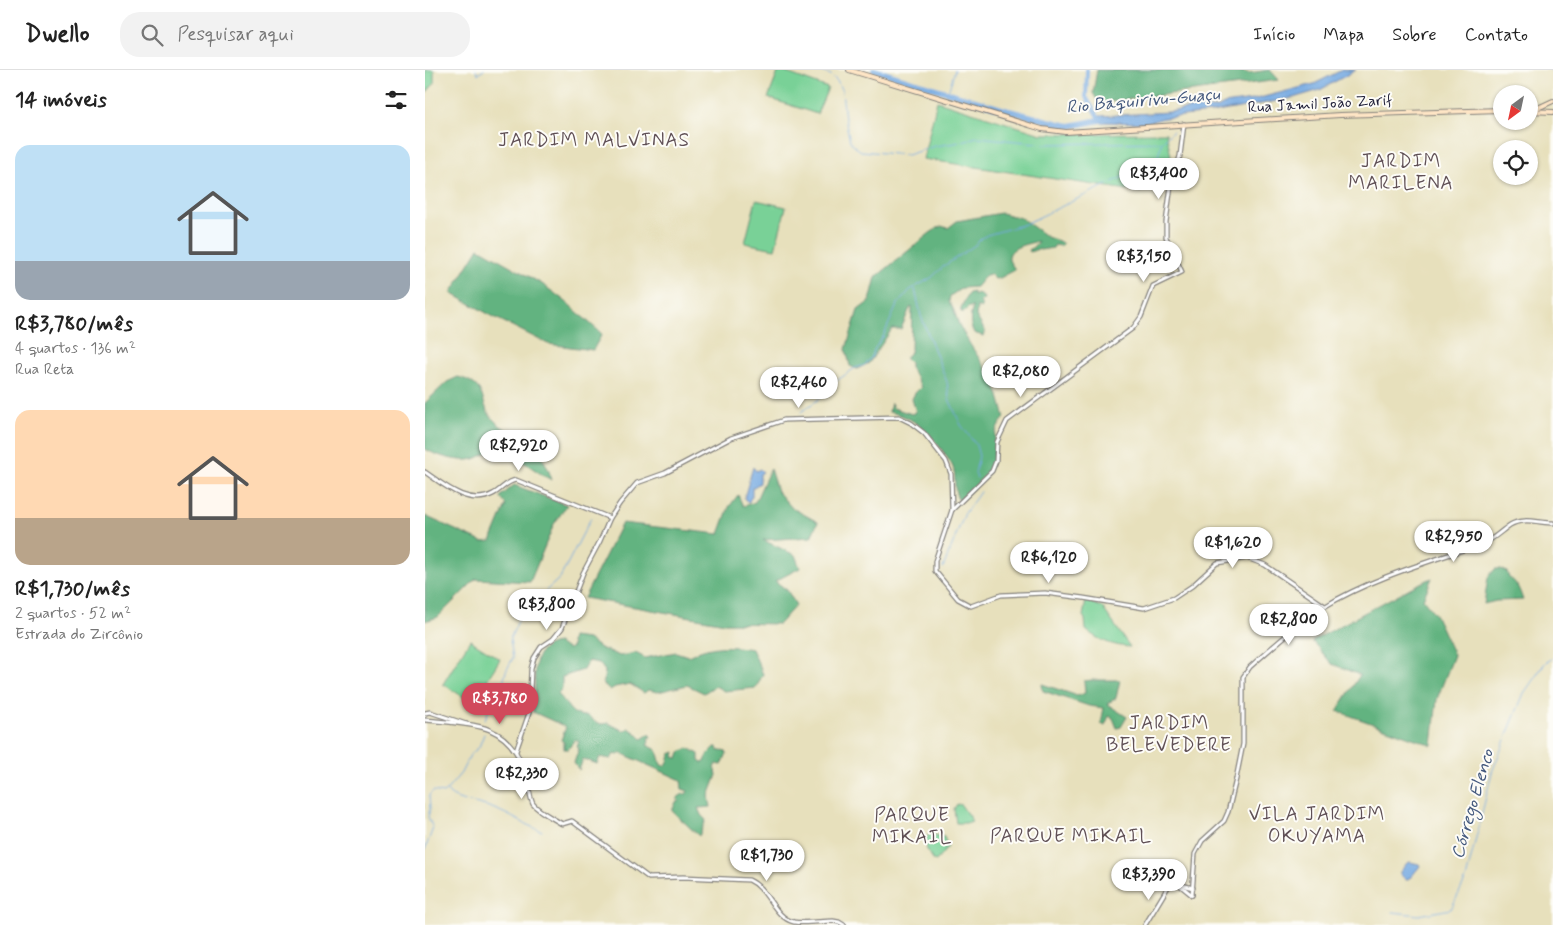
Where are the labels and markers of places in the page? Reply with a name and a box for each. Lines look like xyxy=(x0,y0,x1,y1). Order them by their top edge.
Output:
pin: R$3,400 xyxy=(1113,158,1205,200)
pin: R$3,150 xyxy=(1098,240,1190,283)
pin: R$2,080 xyxy=(975,356,1067,398)
pin: R$2,460 xyxy=(753,366,845,409)
pin: R$2,920 xyxy=(473,430,565,472)
pin: R$2,950 xyxy=(1408,520,1500,563)
pin: R$1,620 xyxy=(1187,526,1279,569)
pin: R$6,120 xyxy=(1003,542,1095,584)
pin: R$3,800 xyxy=(501,588,593,631)
pin: R$2,800 xyxy=(1243,604,1335,646)
pin: R$3,780 xyxy=(454,682,546,725)
pin: R$2,330 xyxy=(476,758,568,800)
pin: R$1,730 xyxy=(721,840,813,882)
pin: R$3,390 xyxy=(1103,858,1195,901)

